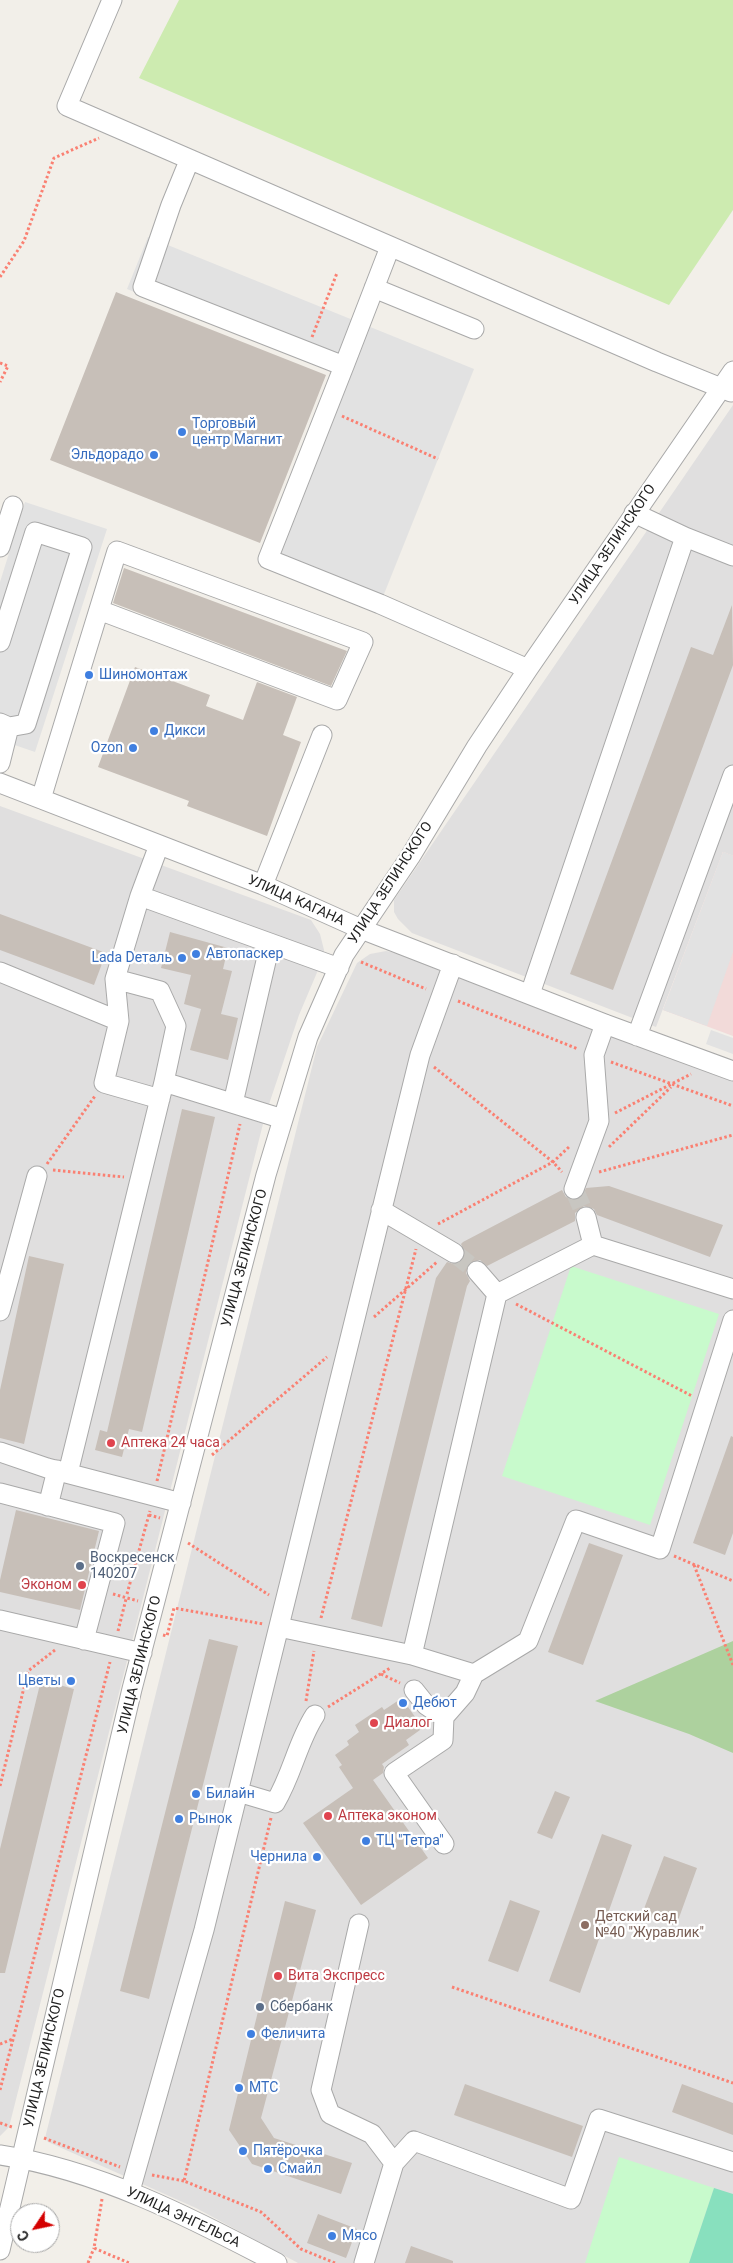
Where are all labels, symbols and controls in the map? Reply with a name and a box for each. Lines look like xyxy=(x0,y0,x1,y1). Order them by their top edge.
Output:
place label: Торговый центр Магнит xyxy=(192,416,282,448)
marker: Торговый центр Магнит xyxy=(176,426,188,438)
place label: Эльдорадо xyxy=(71,447,144,463)
marker: Эльдорадо xyxy=(148,449,160,461)
street label: УЛИЦА ЗЕЛИНСКОГО xyxy=(566,481,660,609)
place label: Шиномонтаж xyxy=(99,667,188,683)
marker: Шиномонтаж xyxy=(83,669,95,681)
place label: Дикси xyxy=(164,723,205,739)
marker: Дикси xyxy=(148,725,160,737)
place label: Ozon xyxy=(91,740,123,756)
marker: Ozon xyxy=(127,742,139,754)
street label: УЛИЦА ЗЕЛИНСКОГО xyxy=(345,819,437,947)
street label: УЛИЦА КАГАНА xyxy=(245,872,347,930)
place label: Автопаскер xyxy=(206,946,283,962)
marker: Автопаскер xyxy=(190,948,202,960)
place label: Lada Dеталь xyxy=(91,950,172,966)
marker: Lada Dеталь xyxy=(176,952,188,964)
street label: УЛИЦА ЗЕЛИНСКОГО xyxy=(219,1187,271,1329)
place label: Аптека 24 часа xyxy=(121,1435,220,1451)
marker: Аптека 24 часа xyxy=(105,1437,117,1449)
place label: Воскресенск 140207 xyxy=(90,1550,175,1582)
marker: Воскресенск 140207 xyxy=(74,1560,86,1572)
place label: Эконом xyxy=(21,1577,72,1593)
marker: Эконом xyxy=(76,1579,88,1591)
street label: УЛИЦА ЗЕЛИНСКОГО xyxy=(115,1594,165,1736)
place label: Цветы xyxy=(18,1673,61,1689)
marker: Цветы xyxy=(65,1675,77,1687)
place label: Дебют xyxy=(413,1695,457,1711)
marker: Дебют xyxy=(397,1697,409,1709)
place label: Диалог xyxy=(384,1715,432,1731)
marker: Диалог xyxy=(368,1717,380,1729)
place label: Билайн xyxy=(206,1786,255,1802)
marker: Билайн xyxy=(190,1788,202,1800)
place label: Аптека эконом xyxy=(338,1808,437,1824)
marker: Аптека эконом xyxy=(322,1810,334,1822)
place label: Рынок xyxy=(189,1811,232,1827)
marker: Рынок xyxy=(173,1813,185,1825)
place label: ТЦ "Тетра" xyxy=(376,1833,444,1849)
marker: ТЦ "Тетра" xyxy=(360,1835,372,1847)
place label: Чернила xyxy=(250,1849,307,1865)
marker: Чернила xyxy=(311,1851,323,1863)
place label: Детский сад №40 "Журавлик" xyxy=(595,1909,704,1941)
marker: Детский сад №40 "Журавлик" xyxy=(579,1919,591,1931)
place label: Вита Экспресс xyxy=(288,1968,385,1984)
marker: Вита Экспресс xyxy=(272,1970,284,1982)
street label: УЛИЦА ЗЕЛИНСКОГО xyxy=(21,1987,69,2129)
place label: Сбербанк xyxy=(270,1999,333,2015)
marker: Сбербанк xyxy=(254,2001,266,2013)
place label: Феличита xyxy=(261,2026,325,2042)
marker: Феличита xyxy=(245,2028,257,2040)
place label: МТС xyxy=(249,2080,278,2096)
marker: МТС xyxy=(233,2082,245,2094)
place label: Пятёрочка xyxy=(253,2143,323,2159)
marker: Пятёрочка xyxy=(237,2145,249,2157)
place label: Смайл xyxy=(278,2161,321,2177)
marker: Смайл xyxy=(262,2163,274,2175)
street label: УЛИЦА ЭНГЕЛЬСА xyxy=(124,2184,242,2252)
north arrow xyxy=(10,2203,60,2253)
text: С xyxy=(14,2228,33,2244)
place label: Мясо xyxy=(342,2228,377,2244)
marker: Мясо xyxy=(326,2230,338,2242)

